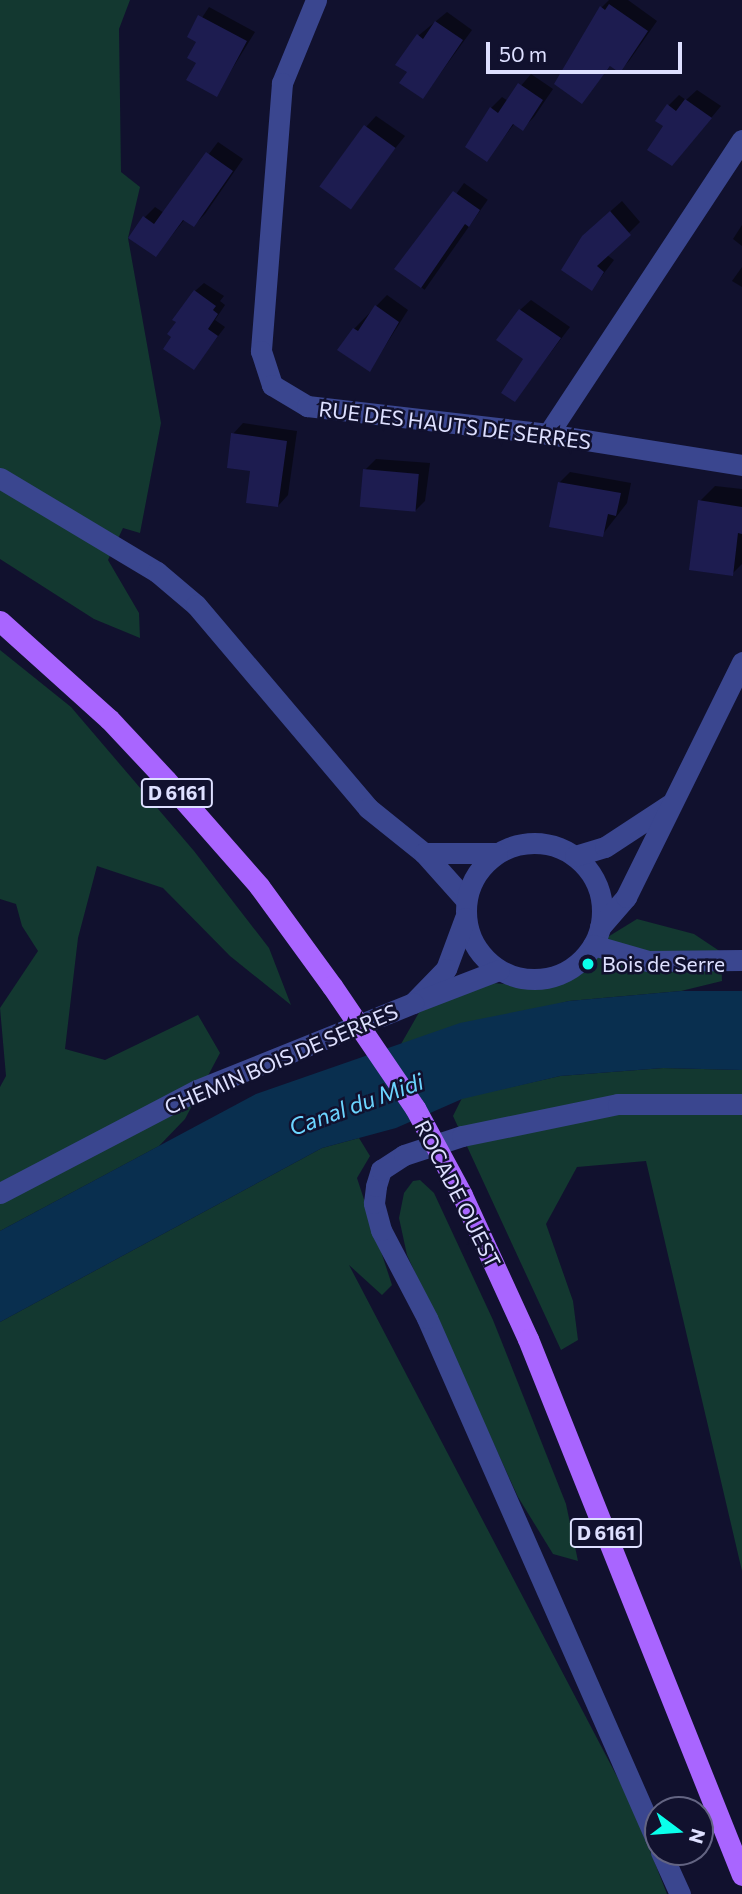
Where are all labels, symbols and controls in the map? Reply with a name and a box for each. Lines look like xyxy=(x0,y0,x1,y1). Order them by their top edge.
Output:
scale bar xyxy=(490,28,686,72)
text: 50 m xyxy=(499,41,547,66)
street label: RUE DES HAUTS DE SERRES xyxy=(317,396,593,454)
road number: D 6161 xyxy=(140,778,214,808)
place label: Bois de Serre xyxy=(602,951,725,977)
marker: Bois de Serre xyxy=(580,956,596,972)
street label: CHEMIN BOIS DE SERRES xyxy=(161,998,401,1120)
water label: Canal du Midi xyxy=(285,1067,427,1141)
street label: ROCADE OUEST xyxy=(410,1116,506,1272)
road number: D 6161 xyxy=(569,1518,643,1548)
north arrow xyxy=(644,1796,714,1866)
text: N xyxy=(685,1826,711,1846)

